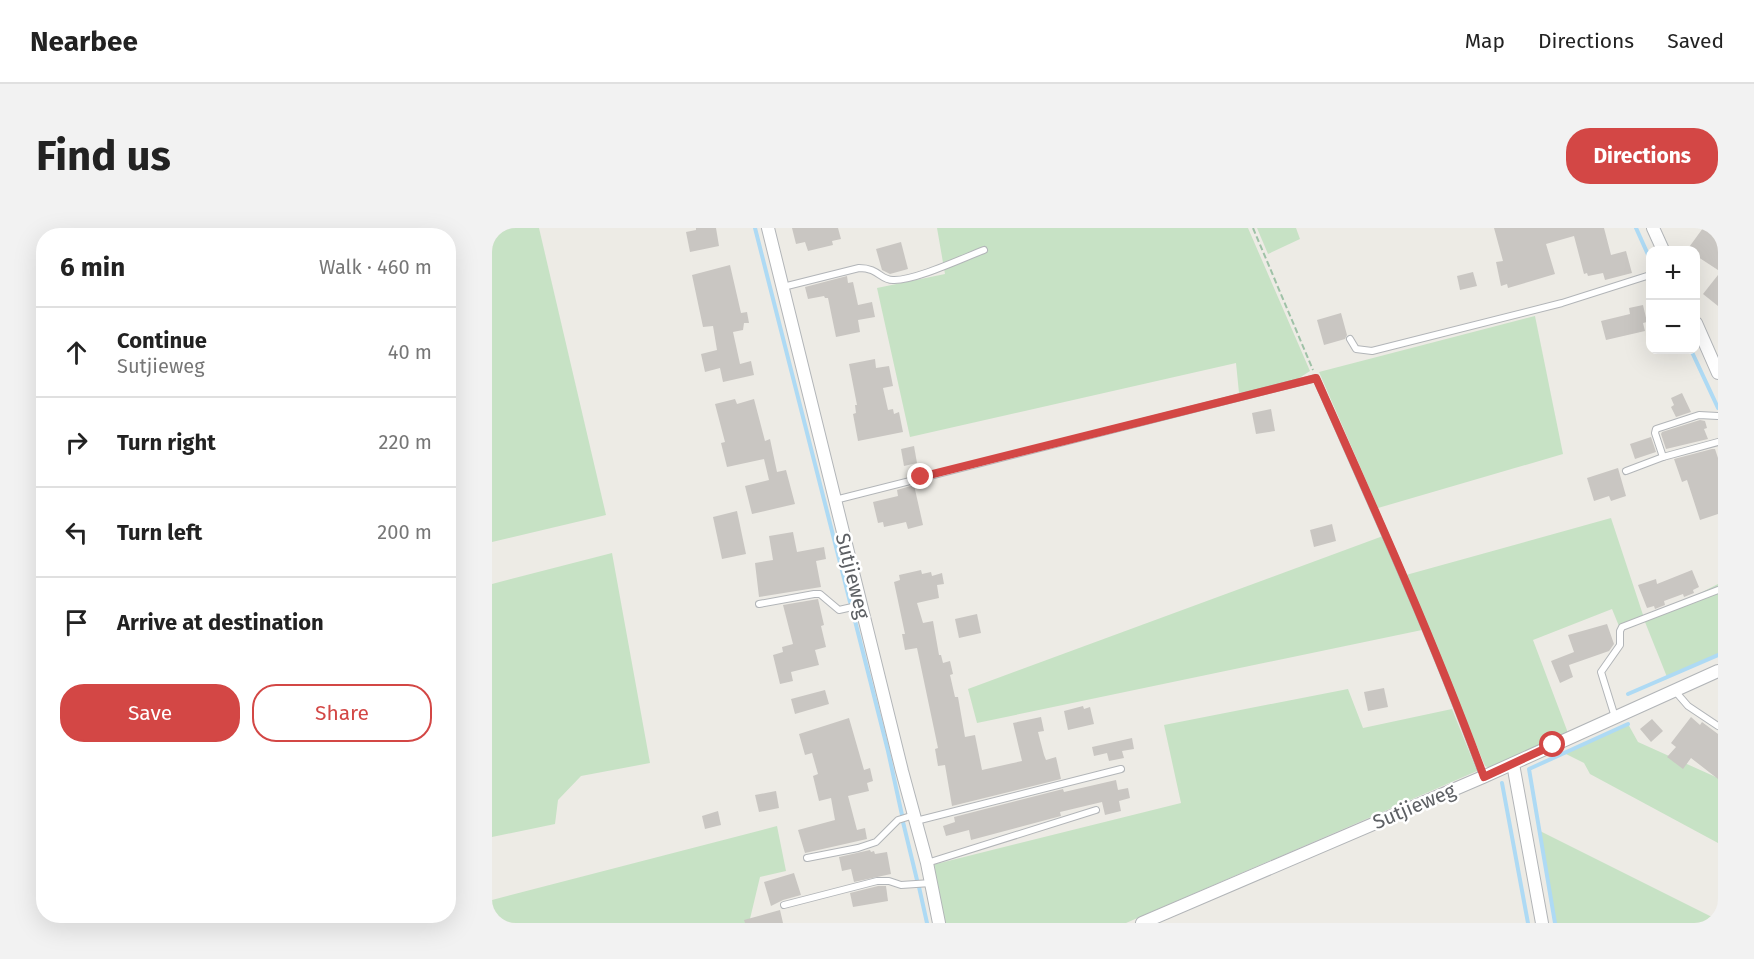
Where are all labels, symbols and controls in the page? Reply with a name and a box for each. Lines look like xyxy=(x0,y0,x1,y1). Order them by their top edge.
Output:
text: Nearbee xyxy=(30,25,138,58)
text: Map xyxy=(1465,28,1505,54)
text: Directions xyxy=(1538,28,1634,54)
text: Saved xyxy=(1667,28,1724,54)
button: Directions xyxy=(1566,128,1718,184)
text: Find us xyxy=(36,131,171,181)
map controls xyxy=(1646,246,1700,354)
button: + xyxy=(1646,246,1700,300)
text: 6 min xyxy=(60,252,125,283)
text: Walk · 460 m xyxy=(319,255,432,279)
button: − xyxy=(1646,300,1700,354)
text: Continue xyxy=(117,327,207,354)
icon: ahead xyxy=(60,336,93,369)
text: 40 m xyxy=(388,340,432,364)
text: Sutjieweg xyxy=(117,354,205,378)
icon: right xyxy=(60,426,93,459)
text: Turn right xyxy=(117,429,216,456)
text: 220 m xyxy=(379,430,432,454)
route end xyxy=(907,463,933,489)
icon: left xyxy=(60,516,93,549)
text: Turn left xyxy=(117,519,202,546)
text: 200 m xyxy=(377,520,432,544)
street label: Sutjieweg xyxy=(831,531,875,622)
icon: arrive xyxy=(60,606,93,639)
text: Arrive at destination xyxy=(117,609,324,636)
button: Save xyxy=(60,684,240,742)
button: Share xyxy=(252,684,432,742)
route start xyxy=(1539,731,1565,757)
street label: Sutjieweg xyxy=(1369,778,1460,834)

